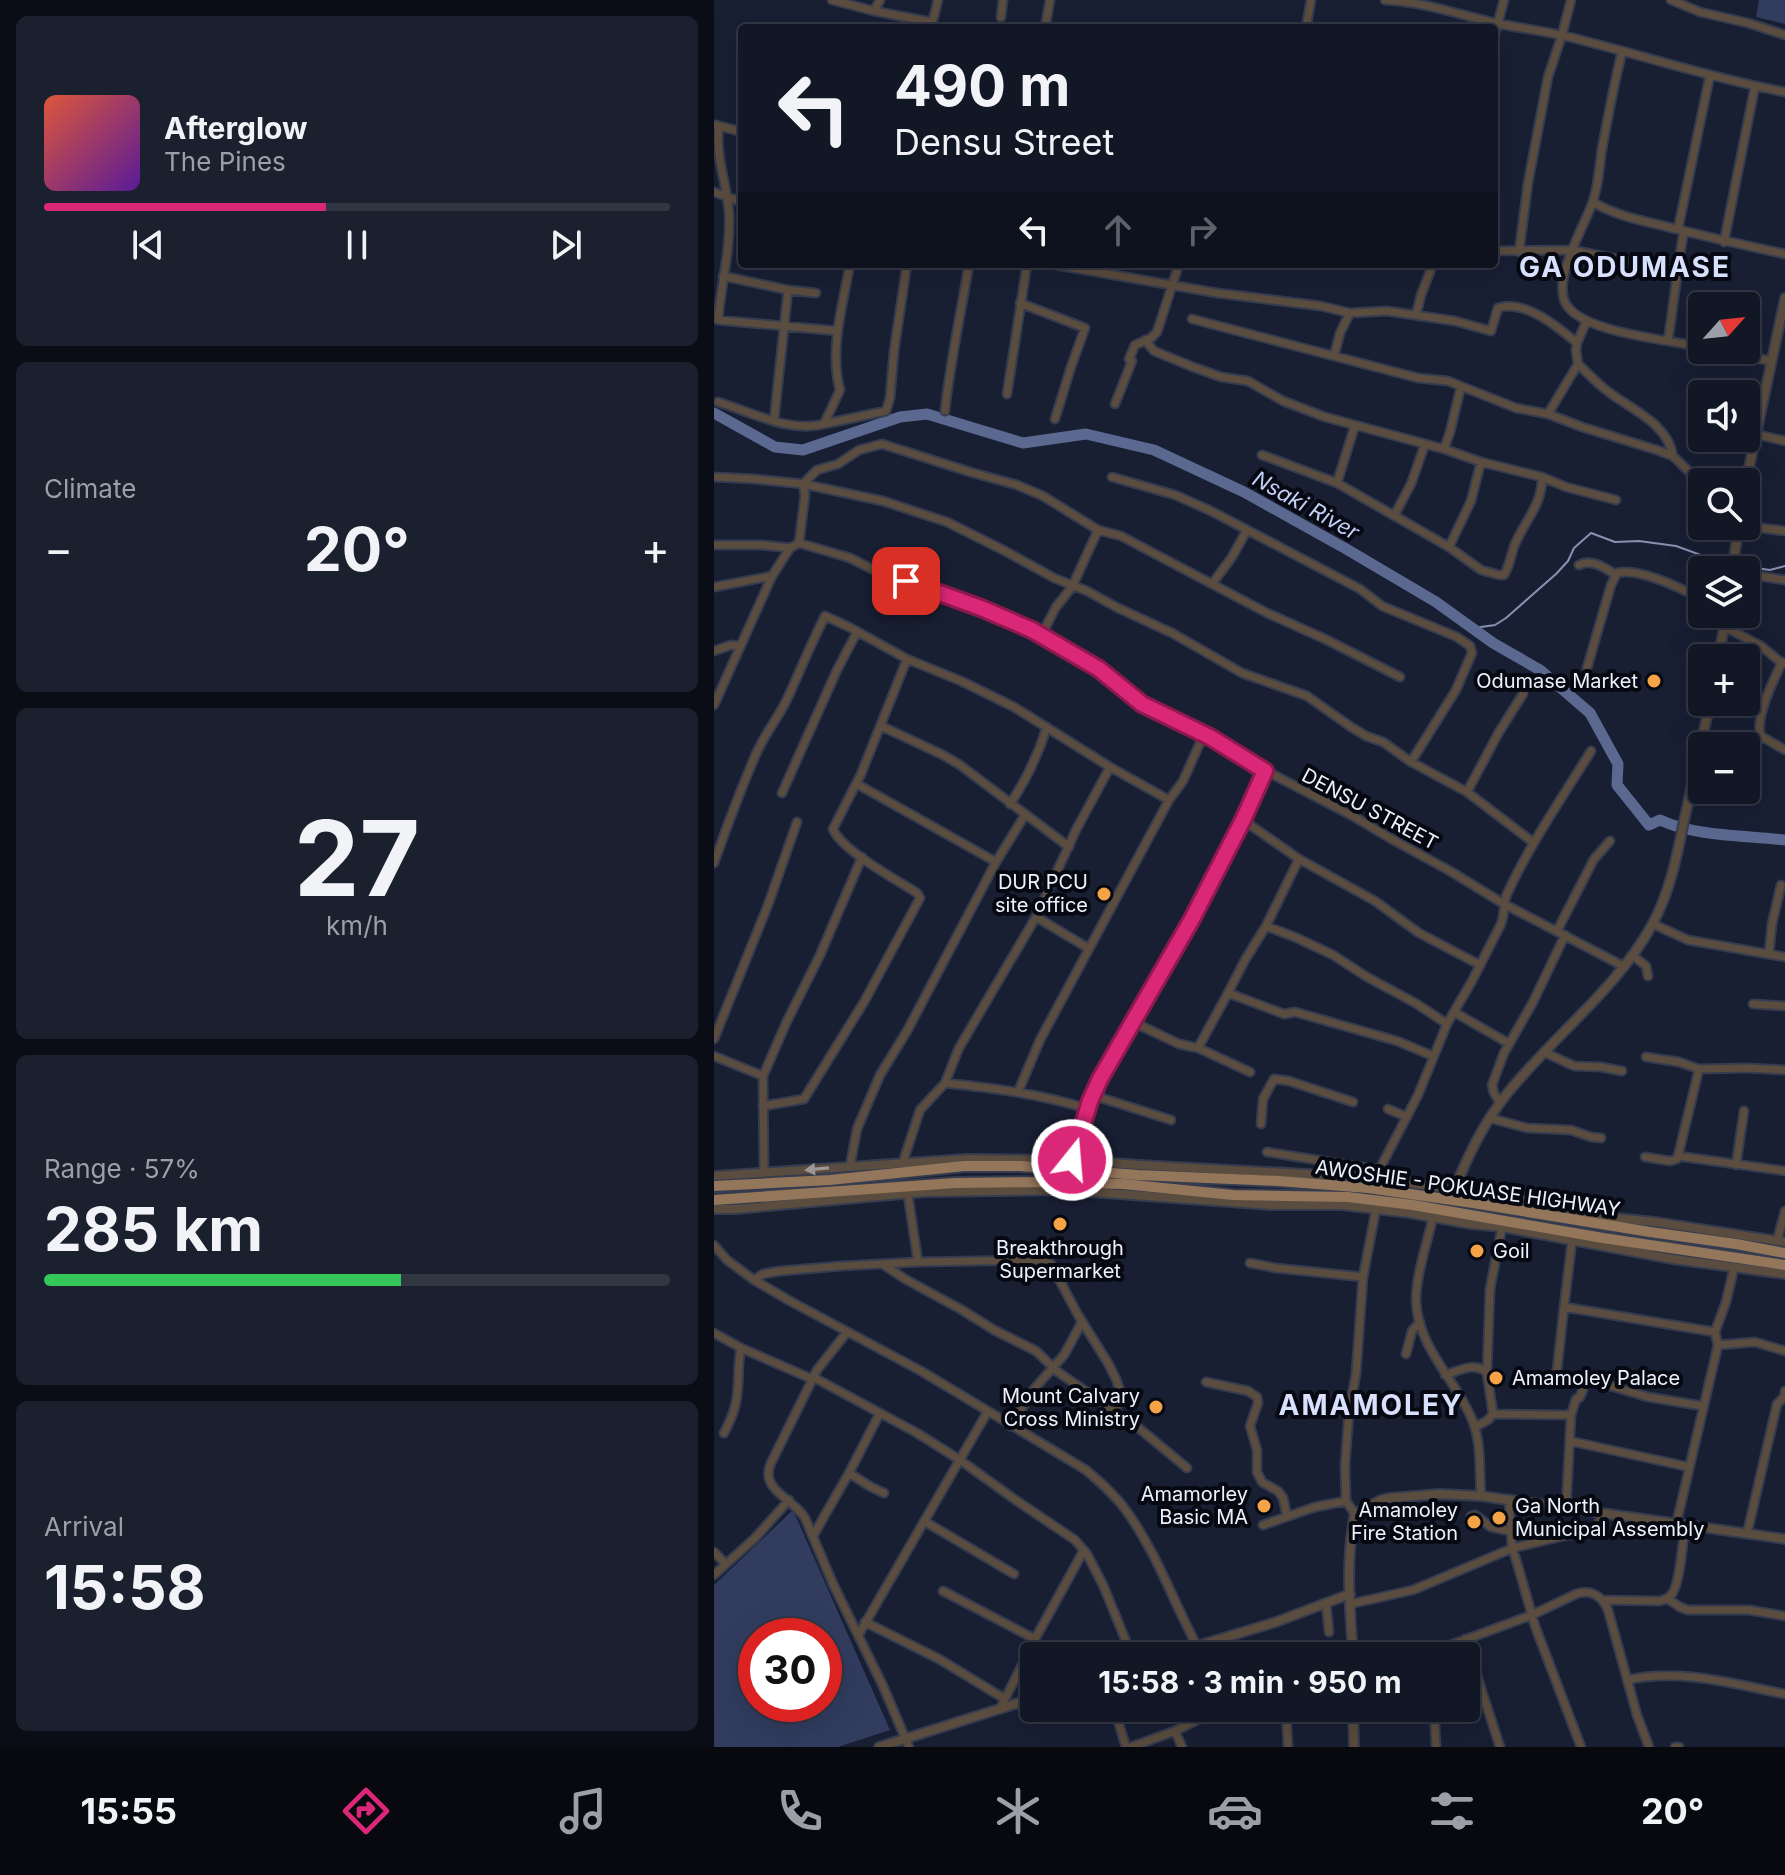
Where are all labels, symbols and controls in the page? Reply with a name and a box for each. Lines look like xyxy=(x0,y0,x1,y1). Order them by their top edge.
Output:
text: 490 m xyxy=(894,52,1070,120)
icon: left xyxy=(762,56,866,160)
text: Afterglow xyxy=(164,110,308,146)
text: Densu Street xyxy=(894,120,1114,164)
text: The Pines xyxy=(164,146,286,177)
icon: left xyxy=(1012,208,1056,252)
icon: ahead xyxy=(1096,208,1140,252)
icon: right xyxy=(1180,208,1224,252)
icon: previous xyxy=(126,223,170,267)
icon: pause xyxy=(335,223,379,267)
icon: next xyxy=(544,223,588,267)
district label: GA ODUMASE xyxy=(1519,250,1731,284)
north arrow xyxy=(1688,292,1760,364)
map controls xyxy=(1688,292,1760,804)
button: sound xyxy=(1688,380,1760,452)
water label: Nsaki River xyxy=(1248,465,1364,545)
button: search xyxy=(1688,468,1760,540)
text: Climate xyxy=(44,473,136,504)
text: 20° xyxy=(304,513,410,585)
text: − xyxy=(44,522,73,576)
text: + xyxy=(641,522,670,576)
pin xyxy=(872,547,940,615)
button: layers xyxy=(1688,556,1760,628)
icon: arrive xyxy=(884,559,928,603)
button: + xyxy=(1688,644,1760,716)
place label: Odumase Market xyxy=(1476,669,1638,693)
marker: Odumase Market xyxy=(1645,672,1663,690)
button: − xyxy=(1688,732,1760,804)
street label: DENSU STREET xyxy=(1298,763,1442,855)
text: 27 xyxy=(294,795,420,921)
place label: DUR PCU site office xyxy=(995,870,1088,917)
marker: DUR PCU site office xyxy=(1095,885,1113,903)
text: km/h xyxy=(326,910,388,941)
position arrow xyxy=(1030,1118,1114,1202)
text: Range · 57% xyxy=(44,1153,200,1184)
street label: AWOSHIE - POKUASE HIGHWAY xyxy=(1314,1155,1623,1221)
one-way arrow xyxy=(804,1163,829,1176)
text: 285 km xyxy=(44,1193,263,1265)
marker: Breakthrough Supermarket xyxy=(1051,1215,1069,1233)
place label: Breakthrough Supermarket xyxy=(996,1236,1124,1283)
place label: Goil xyxy=(1493,1239,1530,1263)
marker: Goil xyxy=(1468,1242,1486,1260)
place label: Amamoley Palace xyxy=(1512,1366,1680,1390)
marker: Amamoley Palace xyxy=(1487,1369,1505,1387)
place label: Mount Calvary Cross Ministry xyxy=(1002,1384,1140,1431)
district label: AMAMOLEY xyxy=(1279,1388,1463,1422)
marker: Mount Calvary Cross Ministry xyxy=(1147,1398,1165,1416)
place label: Amamorley Basic MA xyxy=(1141,1482,1248,1529)
place label: Ga North Municipal Assembly xyxy=(1515,1494,1704,1541)
marker: Amamorley Basic MA xyxy=(1255,1497,1273,1515)
place label: Amamoley Fire Station xyxy=(1351,1498,1458,1545)
marker: Ga North Municipal Assembly xyxy=(1490,1509,1508,1527)
text: Arrival xyxy=(44,1511,124,1542)
marker: Amamoley Fire Station xyxy=(1465,1513,1483,1531)
text: 15:58 xyxy=(44,1551,206,1623)
speed limit sign: 30 xyxy=(738,1618,842,1722)
text: 15:58 · 3 min · 950 m xyxy=(1098,1664,1402,1700)
icon: directions xyxy=(338,1783,394,1839)
icon: music xyxy=(555,1783,611,1839)
icon: phone xyxy=(772,1783,828,1839)
icon: climate xyxy=(990,1783,1046,1839)
icon: car xyxy=(1207,1783,1263,1839)
icon: filters xyxy=(1424,1783,1480,1839)
text: 15:55 xyxy=(81,1789,177,1833)
text: 20° xyxy=(1641,1789,1704,1833)

